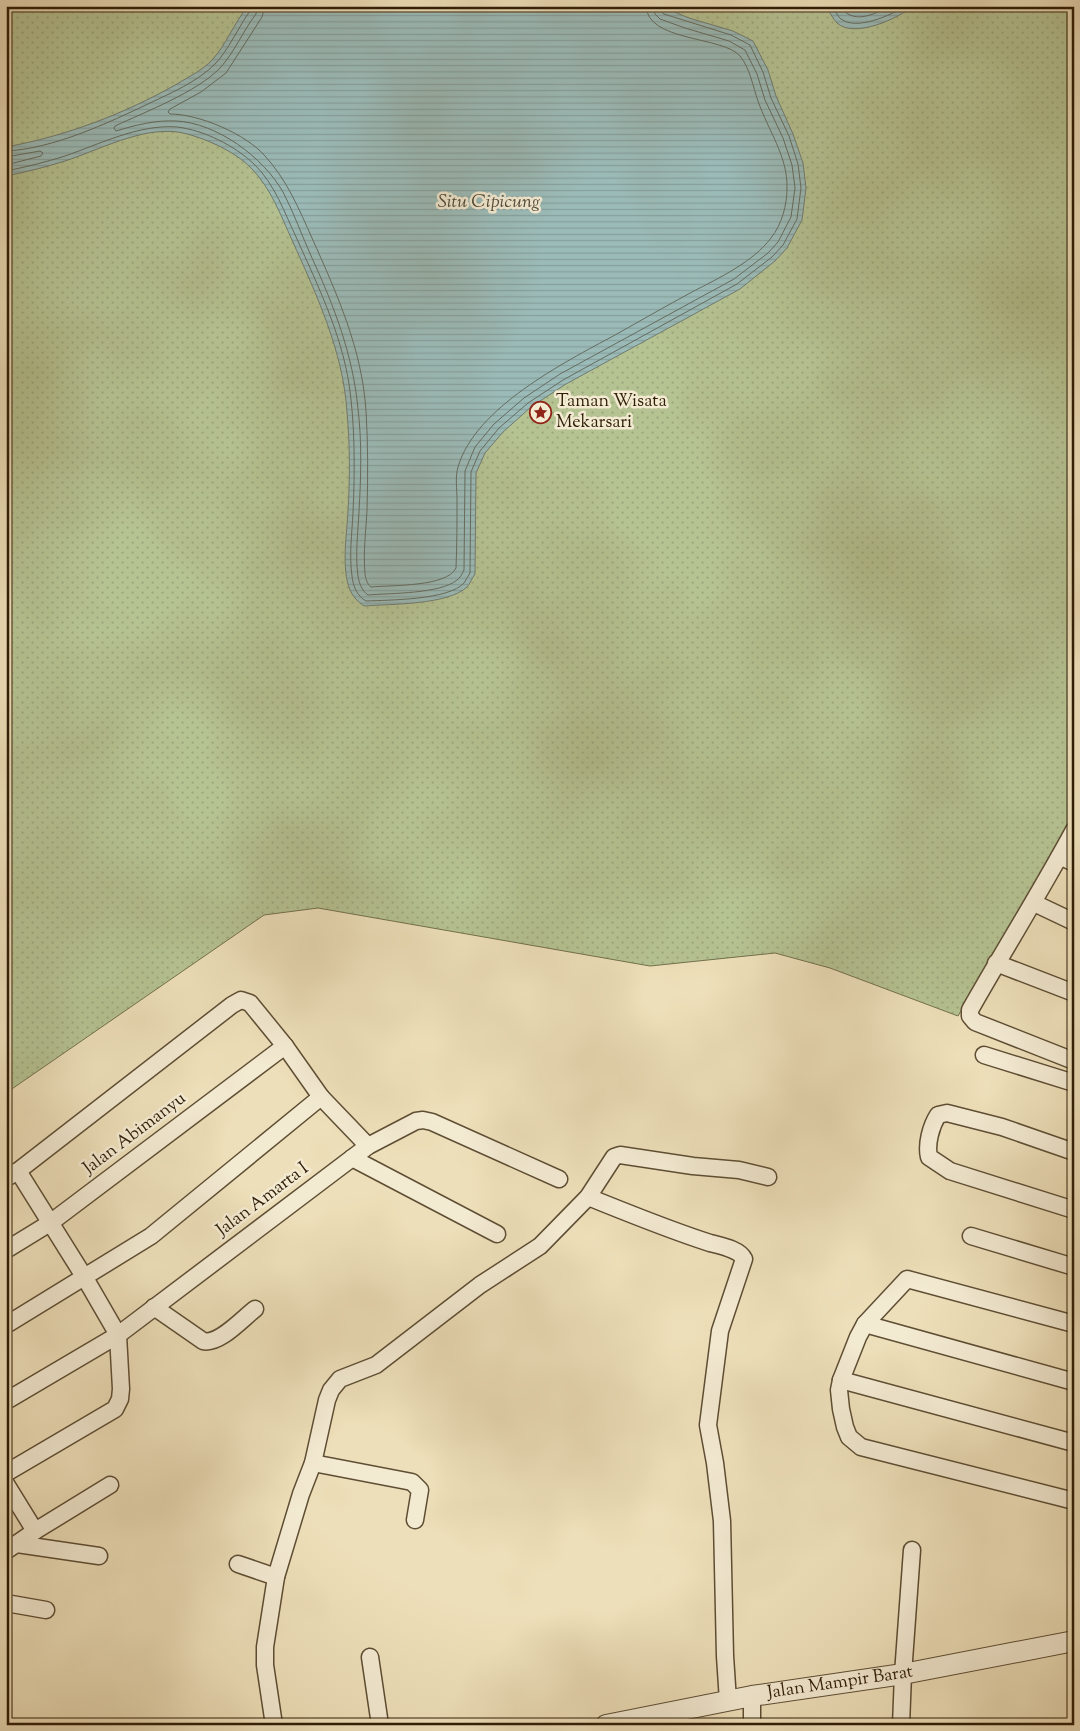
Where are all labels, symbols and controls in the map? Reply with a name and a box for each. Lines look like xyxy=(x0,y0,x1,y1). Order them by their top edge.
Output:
water label: Situ Cipicung xyxy=(438,189,540,216)
place label: Taman Wisata Mekarsari xyxy=(556,389,667,436)
place icon: Taman Wisata Mekarsari xyxy=(528,400,552,424)
street label: Jalan Abimanyu xyxy=(77,1087,192,1182)
street label: Jalan Amarta I xyxy=(211,1157,315,1244)
street label: Jalan Mampir Barat xyxy=(765,1659,915,1707)

